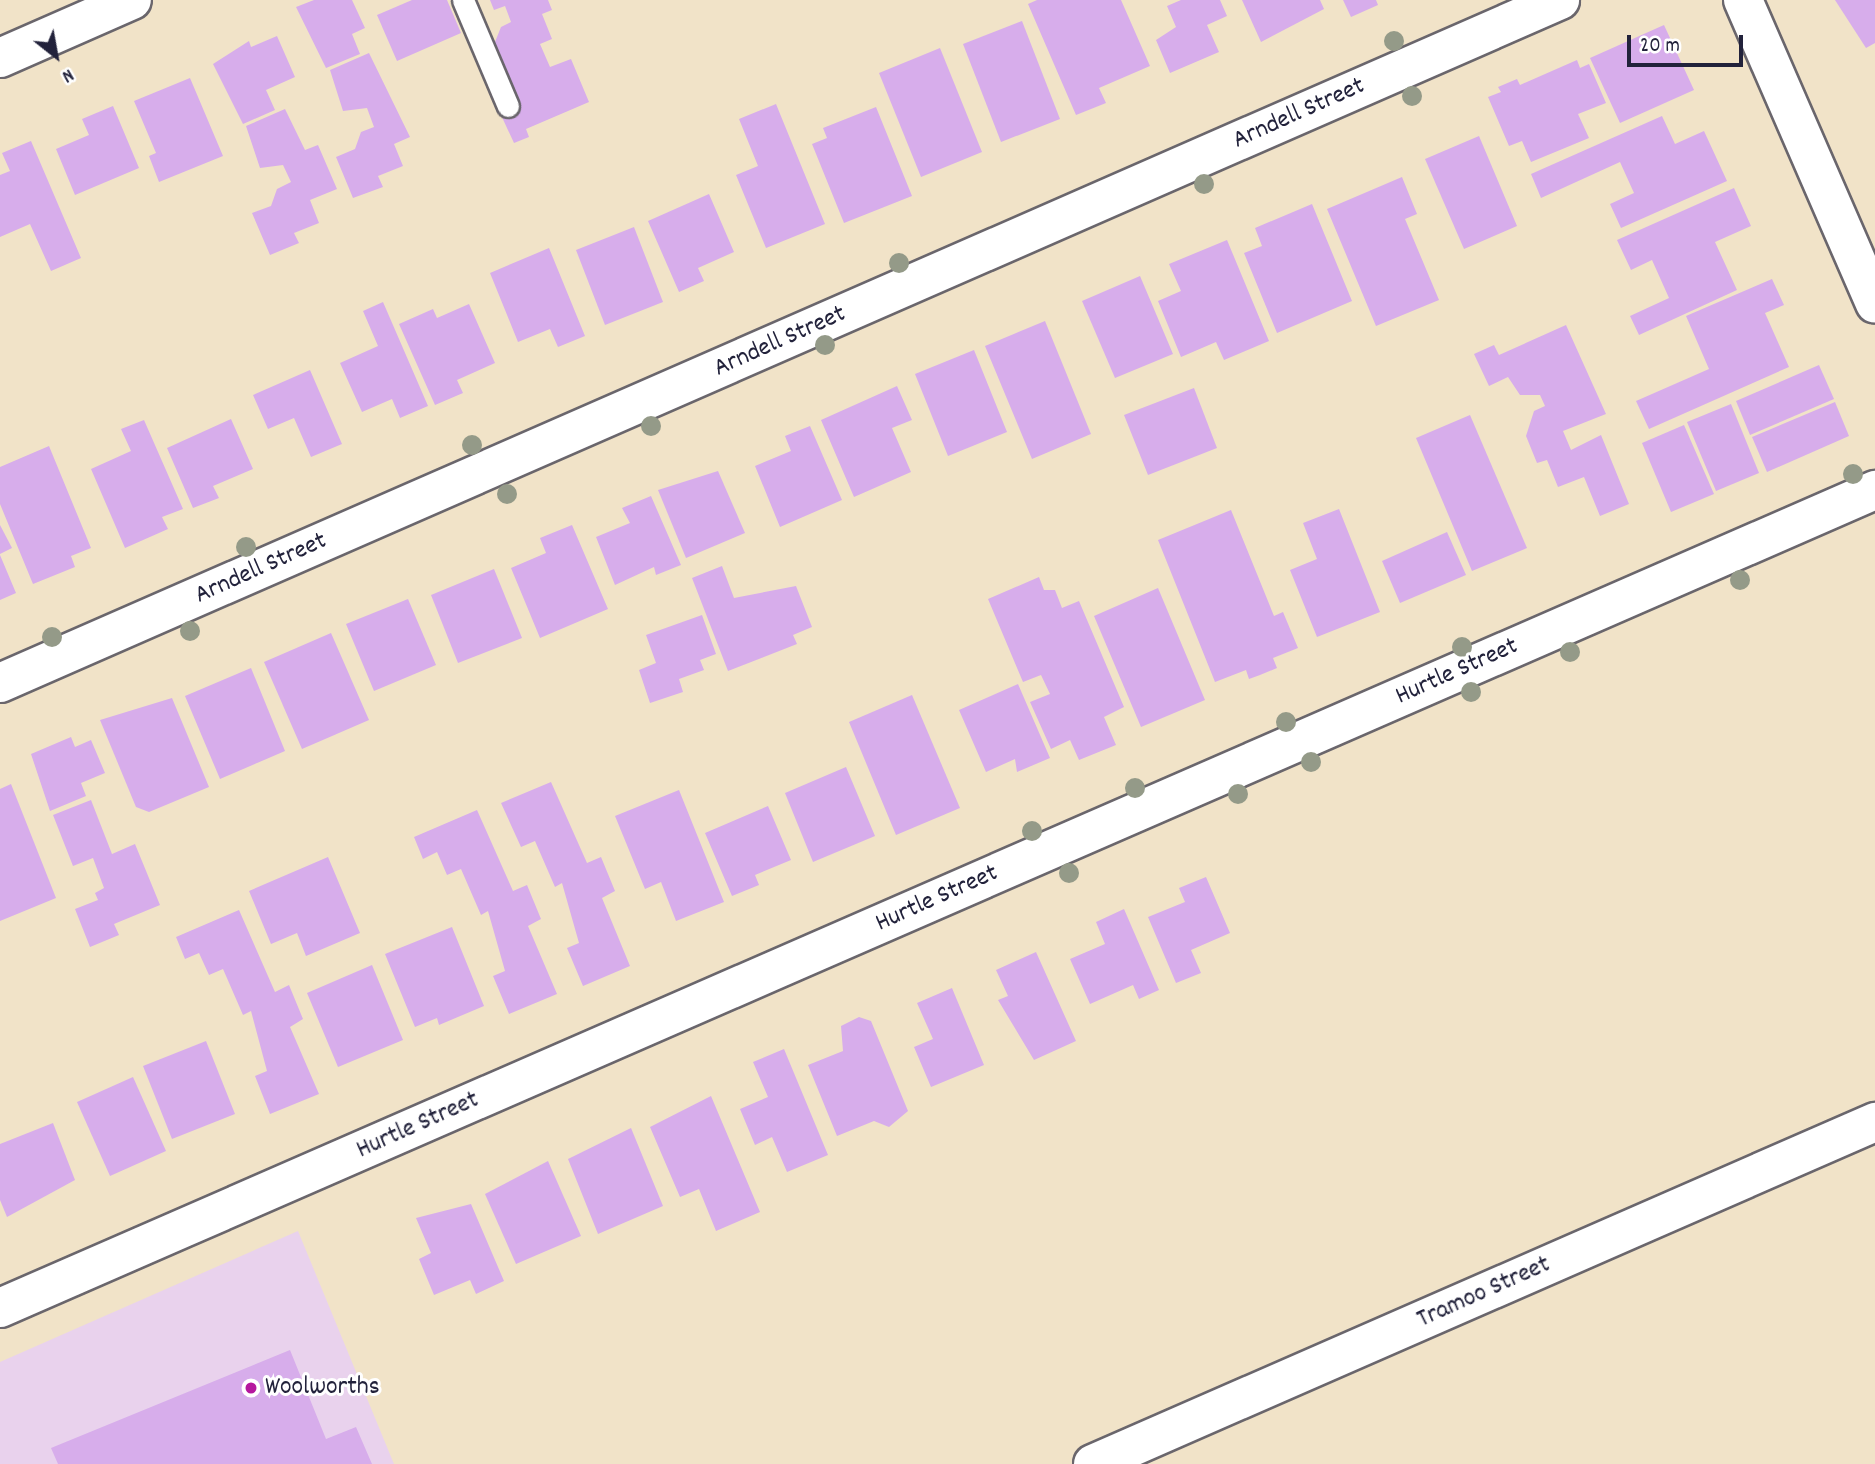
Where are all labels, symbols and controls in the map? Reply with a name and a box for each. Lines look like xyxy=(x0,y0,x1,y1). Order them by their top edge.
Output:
north arrow xyxy=(21,21,91,91)
scale bar xyxy=(1630,21,1745,65)
text: 20 m xyxy=(1640,32,1680,62)
text: N xyxy=(56,60,78,88)
street label: Arndell Street xyxy=(1228,71,1370,157)
street label: Arndell Street xyxy=(709,299,851,385)
street label: Arndell Street xyxy=(190,526,332,612)
street label: Hurtle Street xyxy=(1391,631,1523,713)
street label: Hurtle Street xyxy=(871,858,1003,940)
street label: Hurtle Street xyxy=(352,1085,484,1167)
street label: Tramoo Street xyxy=(1413,1250,1555,1336)
place label: Woolworths xyxy=(265,1372,380,1404)
marker: Woolworths xyxy=(243,1380,259,1396)

